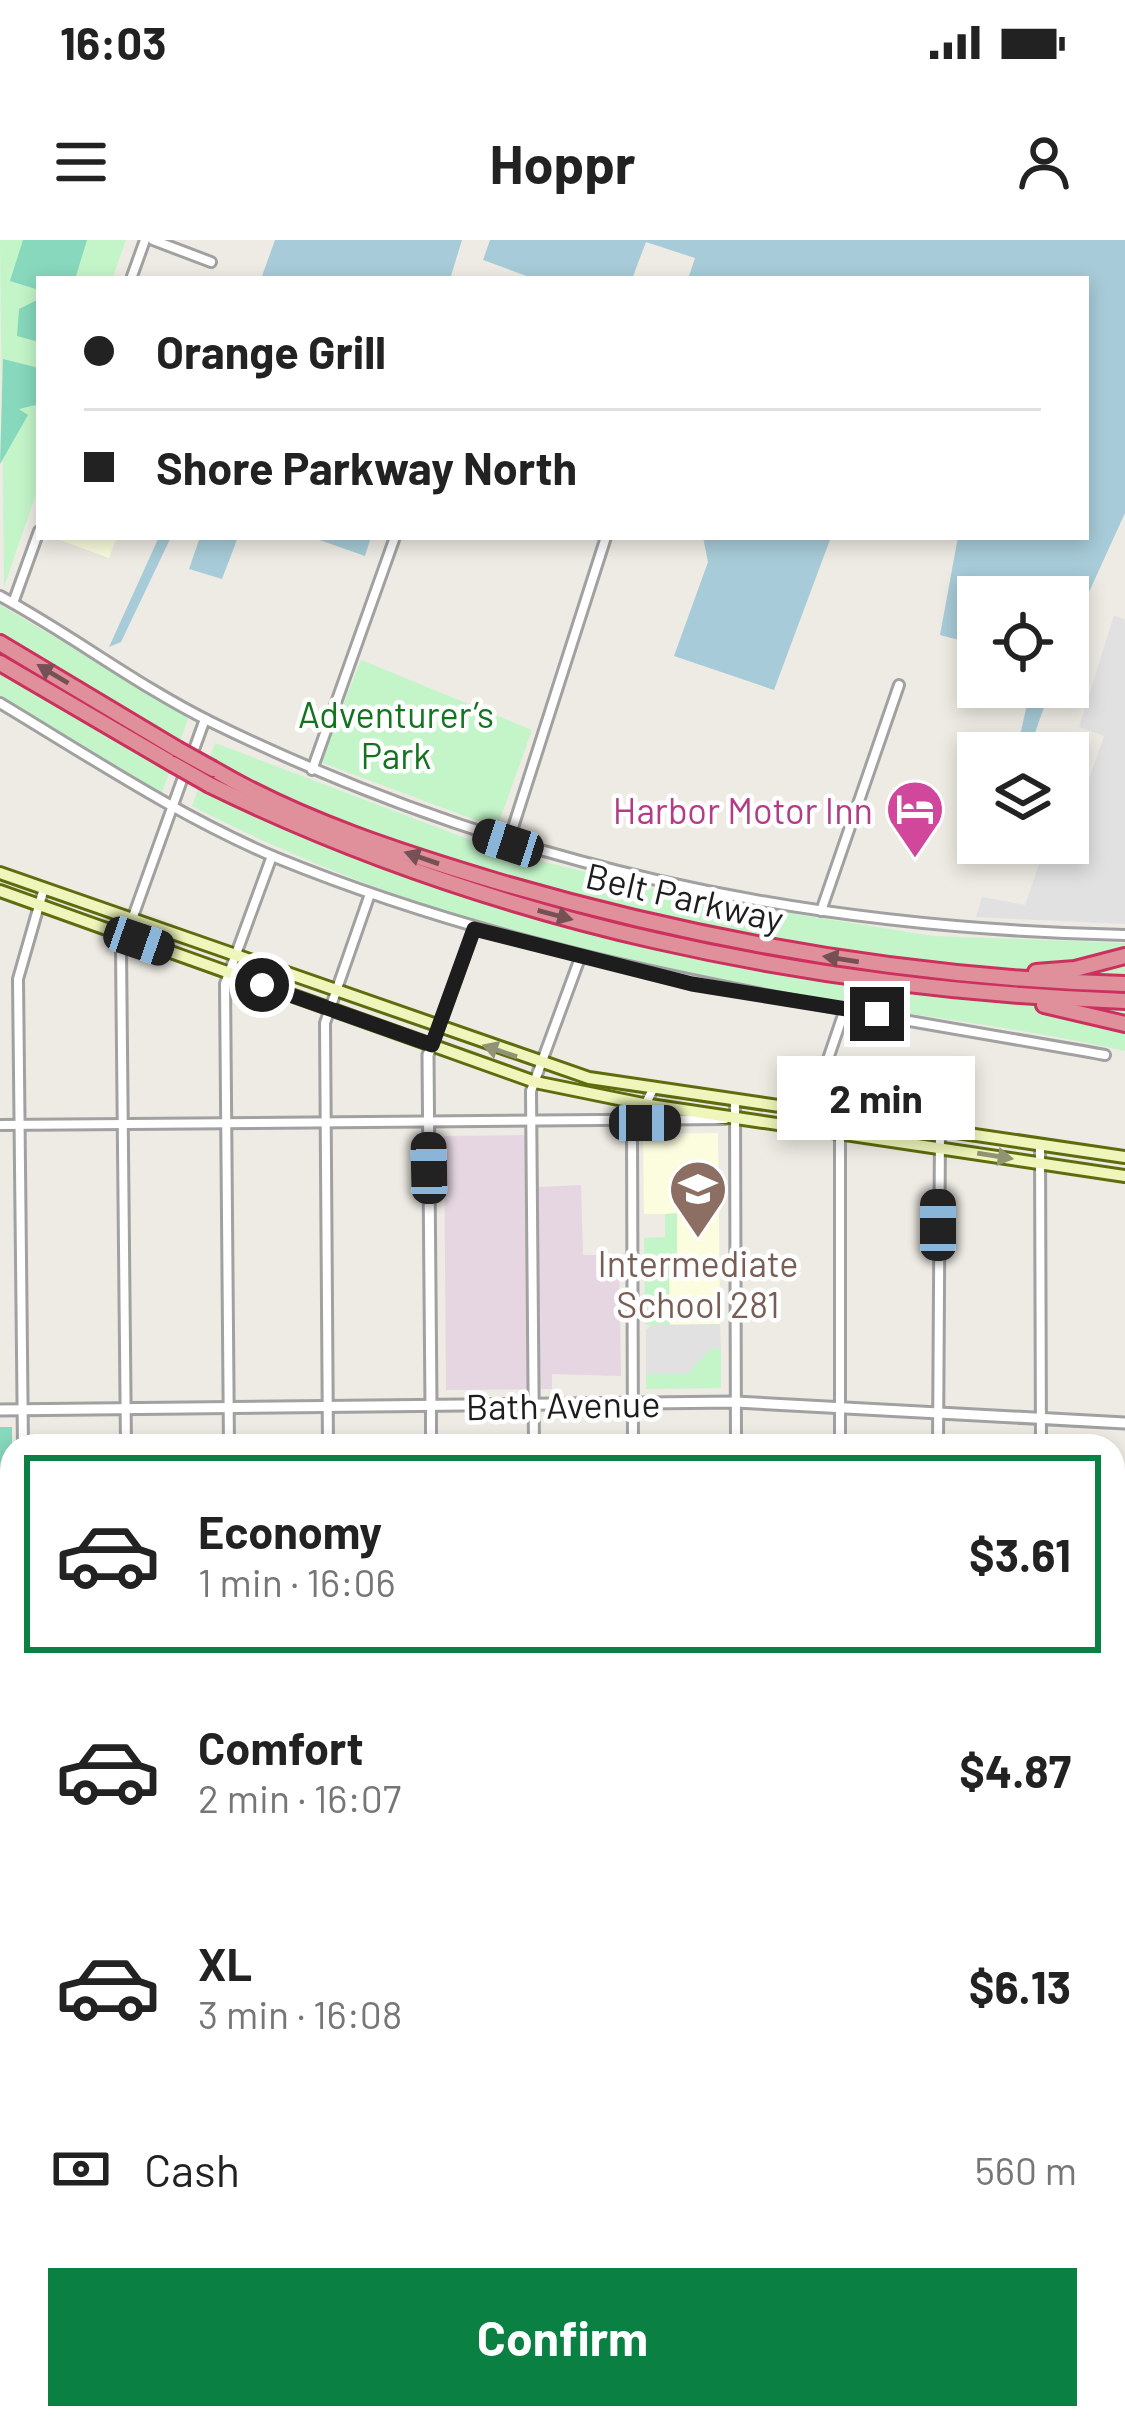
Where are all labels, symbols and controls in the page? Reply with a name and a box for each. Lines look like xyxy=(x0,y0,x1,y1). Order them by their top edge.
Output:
text: 16:03 xyxy=(60,15,166,69)
icon: menu xyxy=(48,129,114,195)
icon: person xyxy=(1011,129,1077,195)
text: Hoppr xyxy=(489,130,636,195)
text: Orange Grill xyxy=(156,324,386,378)
text: Shore Parkway North xyxy=(156,440,577,494)
map controls xyxy=(957,576,1089,864)
button: locate xyxy=(957,576,1089,708)
one-way arrow xyxy=(36,665,70,686)
park label: Adventurer’s Park xyxy=(298,692,494,776)
button: layers xyxy=(957,732,1089,864)
hotel icon: Harbor Motor Inn xyxy=(884,778,946,860)
place label: Harbor Motor Inn xyxy=(613,788,873,831)
car xyxy=(468,815,548,871)
one-way arrow xyxy=(403,847,440,866)
street label: Belt Parkway xyxy=(582,852,788,940)
one-way arrow xyxy=(536,907,573,926)
car xyxy=(99,912,179,970)
one-way arrow xyxy=(822,949,860,968)
route start xyxy=(235,958,289,1012)
route end xyxy=(850,987,904,1041)
one-way arrow xyxy=(482,1041,518,1059)
callout: 2 min xyxy=(778,1056,976,1140)
text: 2 min xyxy=(829,1074,923,1121)
car xyxy=(609,1105,681,1141)
car xyxy=(410,1132,448,1204)
one-way arrow xyxy=(977,1148,1015,1166)
school or university icon: Intermediate School 281 xyxy=(667,1158,729,1240)
car xyxy=(920,1189,956,1261)
place label: Intermediate School 281 xyxy=(597,1241,799,1325)
street label: Bath Avenue xyxy=(465,1381,661,1427)
icon: car xyxy=(54,1500,162,1608)
text: Economy xyxy=(198,1504,382,1558)
text: $3.61 xyxy=(969,1527,1071,1581)
text: 1 min · 16:06 xyxy=(198,1558,396,1605)
icon: car xyxy=(54,1716,162,1824)
text: Comfort xyxy=(198,1720,364,1774)
text: $4.87 xyxy=(959,1743,1071,1797)
text: 2 min · 16:07 xyxy=(198,1774,401,1821)
icon: car xyxy=(54,1932,162,2040)
text: XL xyxy=(198,1936,252,1990)
text: $6.13 xyxy=(969,1959,1071,2013)
text: 3 min · 16:08 xyxy=(198,1990,402,2037)
icon: cash xyxy=(48,2136,114,2202)
text: Cash xyxy=(144,2142,240,2196)
text: 560 m xyxy=(975,2146,1077,2193)
button: Confirm xyxy=(48,2268,1077,2406)

